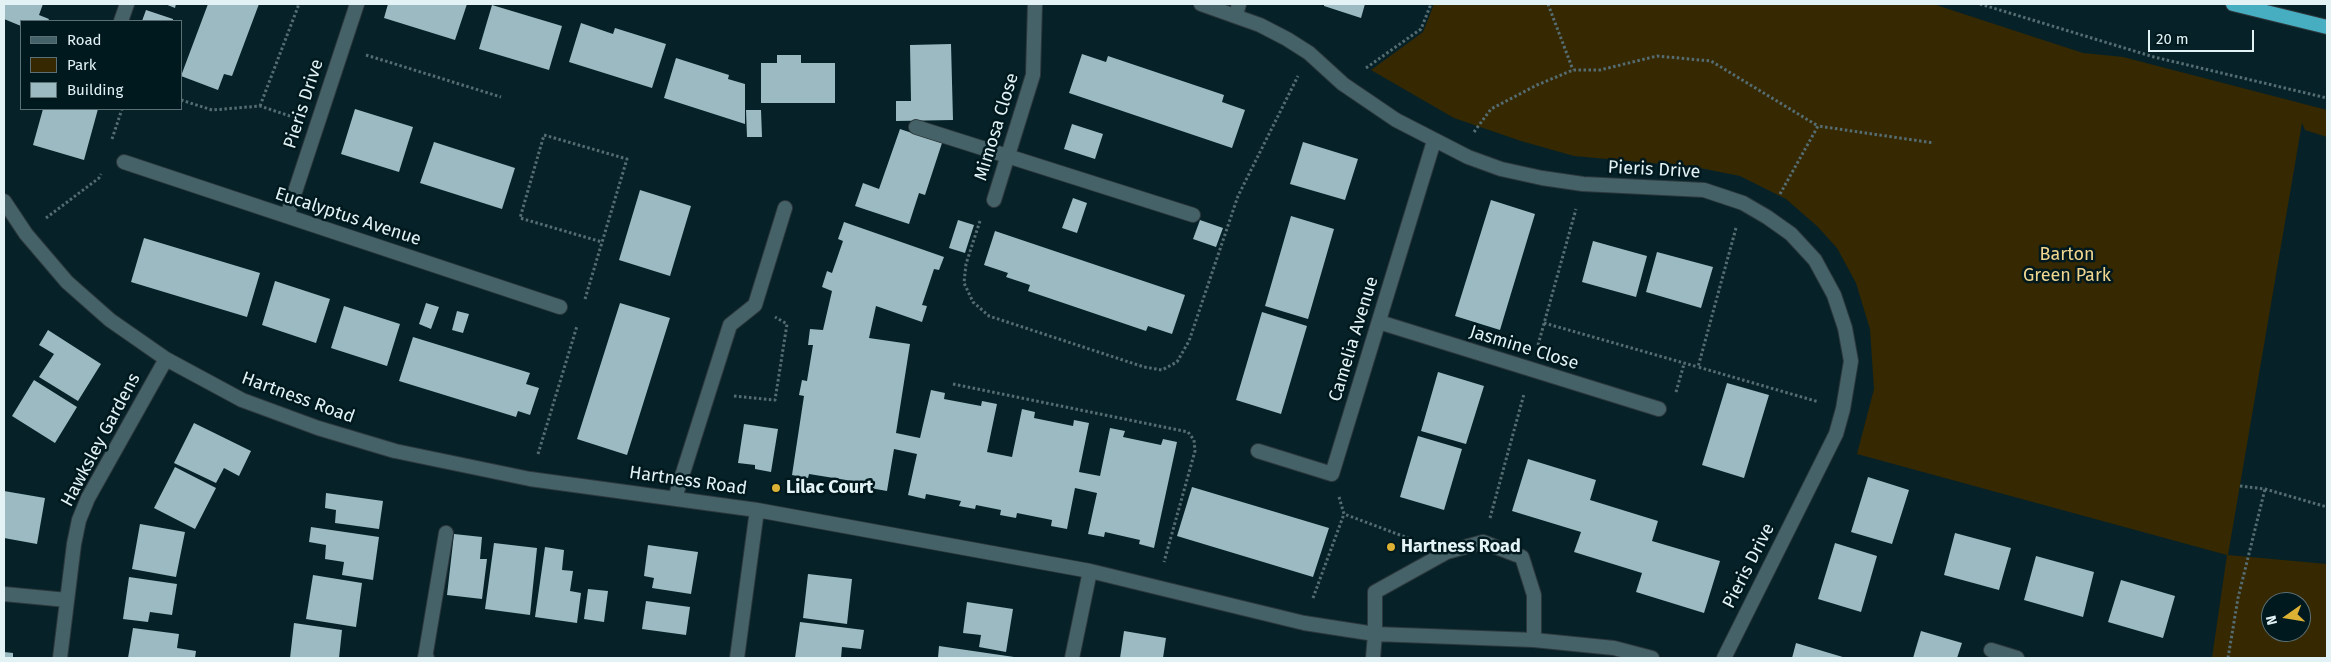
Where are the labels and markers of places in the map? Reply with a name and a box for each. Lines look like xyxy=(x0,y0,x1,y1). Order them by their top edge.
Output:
place label: Lilac Court xyxy=(786,477,873,499)
marker: Lilac Court xyxy=(770,482,782,494)
place label: Hartness Road xyxy=(1401,536,1521,558)
marker: Hartness Road xyxy=(1385,541,1397,553)

